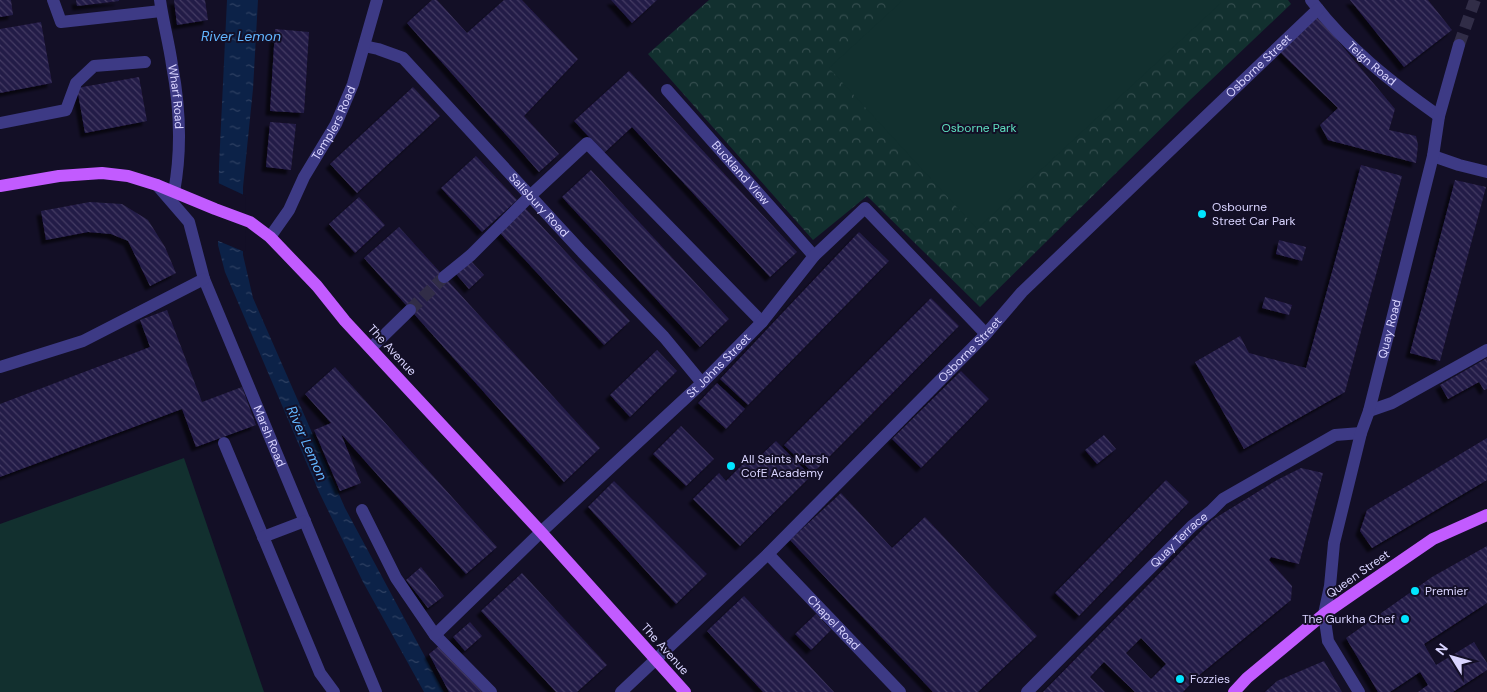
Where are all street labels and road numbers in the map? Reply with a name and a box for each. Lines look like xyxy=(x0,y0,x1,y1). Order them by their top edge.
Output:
street label: Osborne Street xyxy=(1222,30,1295,101)
street label: Teign Road xyxy=(1344,38,1399,89)
street label: Wharf Road xyxy=(164,63,187,129)
street label: Templers Road xyxy=(308,83,359,163)
street label: Buckland View xyxy=(708,138,773,209)
street label: Salisbury Road xyxy=(505,170,572,241)
street label: Quay Road xyxy=(1374,298,1405,360)
street label: Osborne Street xyxy=(935,313,1006,386)
street label: The Avenue xyxy=(364,321,420,379)
street label: St Johns Street xyxy=(683,330,754,402)
street label: Marsh Road xyxy=(249,403,289,469)
street label: Quay Terrace xyxy=(1147,508,1211,571)
street label: Queen Street xyxy=(1323,546,1393,602)
street label: Chapel Road xyxy=(804,592,864,654)
street label: The Avenue xyxy=(638,620,693,678)

